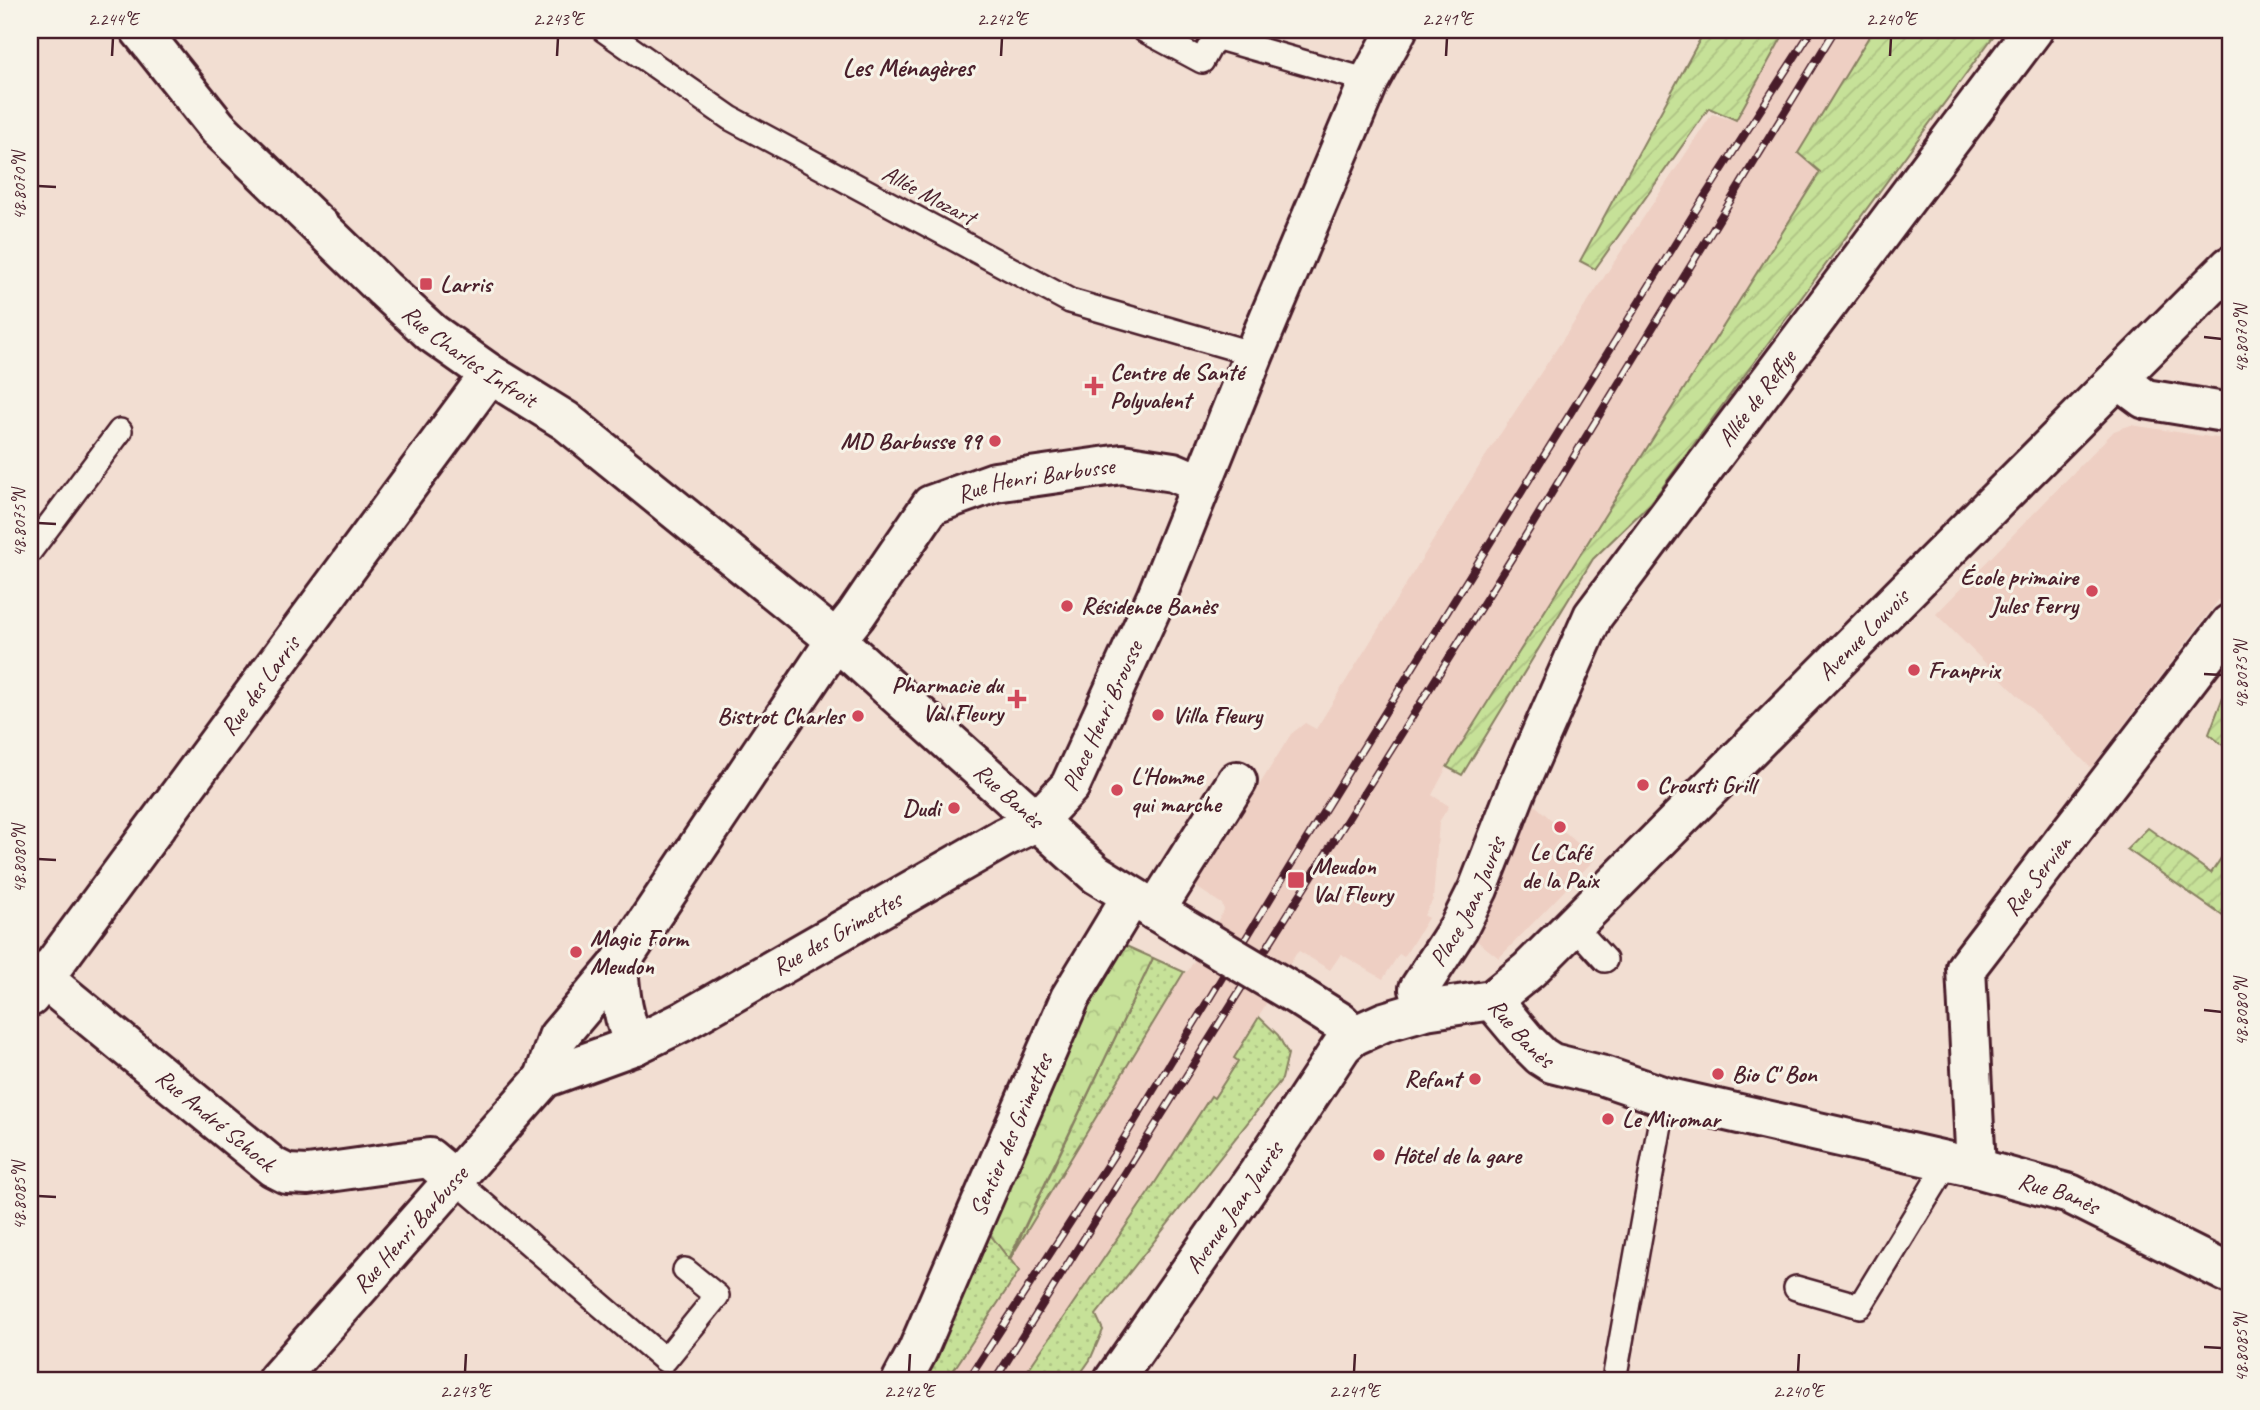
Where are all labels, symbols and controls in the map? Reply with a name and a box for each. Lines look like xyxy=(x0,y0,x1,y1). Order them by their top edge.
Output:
text: 2.244°E xyxy=(88,8,141,30)
text: 2.243°E xyxy=(533,8,586,30)
text: 2.242°E xyxy=(977,8,1030,30)
text: 2.241°E xyxy=(1422,8,1475,30)
text: 2.240°E xyxy=(1866,8,1919,30)
district label: Les Ménagères xyxy=(842,51,976,84)
text: 48.8070°N xyxy=(8,149,30,220)
street label: Allée Mozart xyxy=(877,158,983,233)
place label: Larris xyxy=(440,269,494,299)
marker: Larris xyxy=(418,276,434,292)
street label: Rue Charles Infroit xyxy=(396,298,544,416)
text: 48.8070°N xyxy=(2230,302,2252,373)
street label: Allée de Reffye xyxy=(1711,342,1804,452)
place label: Centre de Santé Polyvalent xyxy=(1110,357,1248,415)
marker: Centre de Santé Polyvalent xyxy=(1084,376,1104,396)
place label: MD Barbusse 99 xyxy=(841,426,983,456)
marker: MD Barbusse 99 xyxy=(987,433,1003,449)
street label: Rue Henri Barbusse xyxy=(953,450,1118,509)
text: 48.8075°N xyxy=(8,486,30,557)
place label: École primaire Jules Ferry xyxy=(1960,562,2080,620)
street label: Avenue Louvois xyxy=(1811,581,1917,687)
marker: École primaire Jules Ferry xyxy=(2084,583,2100,599)
place label: Résidence Banès xyxy=(1081,591,1219,621)
marker: Résidence Banès xyxy=(1059,598,1075,614)
street label: Rue des Larris xyxy=(213,628,308,741)
street label: Place Henri Brousse xyxy=(1055,634,1150,796)
text: 48.8075°N xyxy=(2230,638,2252,709)
place label: Franprix xyxy=(1928,655,2003,685)
marker: Franprix xyxy=(1906,662,1922,678)
place label: Pharmacie du Val Fleury xyxy=(892,670,1006,728)
marker: Pharmacie du Val Fleury xyxy=(1009,691,1025,707)
place label: Villa Fleury xyxy=(1172,700,1264,730)
place label: Bistrot Charles xyxy=(717,701,847,731)
marker: Villa Fleury xyxy=(1150,707,1166,723)
marker: Bistrot Charles xyxy=(850,708,866,724)
street label: Rue Banès xyxy=(968,756,1052,836)
place label: L'Homme qui marche xyxy=(1131,761,1222,819)
place label: Crousti Grill xyxy=(1657,770,1760,800)
marker: Crousti Grill xyxy=(1635,777,1651,793)
marker: L'Homme qui marche xyxy=(1109,782,1125,798)
place label: Dudi xyxy=(903,793,943,823)
marker: Dudi xyxy=(946,800,962,816)
marker: Le Café de la Paix xyxy=(1552,819,1568,835)
text: 48.8080°N xyxy=(8,822,30,893)
street label: Rue Servien xyxy=(1997,828,2078,922)
street label: Place Jean Jaurès xyxy=(1423,830,1513,972)
place label: Le Café de la Paix xyxy=(1522,837,1601,895)
place label: Meudon Val Fleury xyxy=(1312,851,1396,909)
marker: Meudon Val Fleury xyxy=(1286,870,1306,890)
street label: Rue des Grimettes xyxy=(767,883,909,982)
place label: Magic Form Meudon xyxy=(590,923,690,981)
marker: Magic Form Meudon xyxy=(568,944,584,960)
text: 48.8080°N xyxy=(2230,975,2252,1046)
street label: Rue Banès xyxy=(1482,992,1561,1076)
street label: Sentier des Grimettes xyxy=(962,1047,1060,1221)
place label: Bio C' Bon xyxy=(1732,1059,1818,1089)
street label: Rue André Schock xyxy=(150,1062,283,1179)
place label: Refant xyxy=(1404,1064,1465,1094)
marker: Bio C' Bon xyxy=(1710,1066,1726,1082)
marker: Refant xyxy=(1467,1071,1483,1087)
place label: Le Miromar xyxy=(1622,1104,1722,1134)
marker: Le Miromar xyxy=(1600,1111,1616,1127)
street label: Avenue Jean Jaurès xyxy=(1178,1134,1291,1279)
place label: Hôtel de la gare xyxy=(1393,1140,1523,1170)
marker: Hôtel de la gare xyxy=(1371,1147,1387,1163)
street label: Rue Henri Barbusse xyxy=(346,1158,476,1299)
text: 48.8085°N xyxy=(8,1159,30,1230)
street label: Rue Banès xyxy=(2015,1165,2107,1222)
text: 48.8085°N xyxy=(2230,1311,2252,1382)
text: 2.243°E xyxy=(440,1380,493,1402)
text: 2.242°E xyxy=(884,1380,937,1402)
text: 2.241°E xyxy=(1329,1380,1382,1402)
text: 2.240°E xyxy=(1773,1380,1826,1402)

